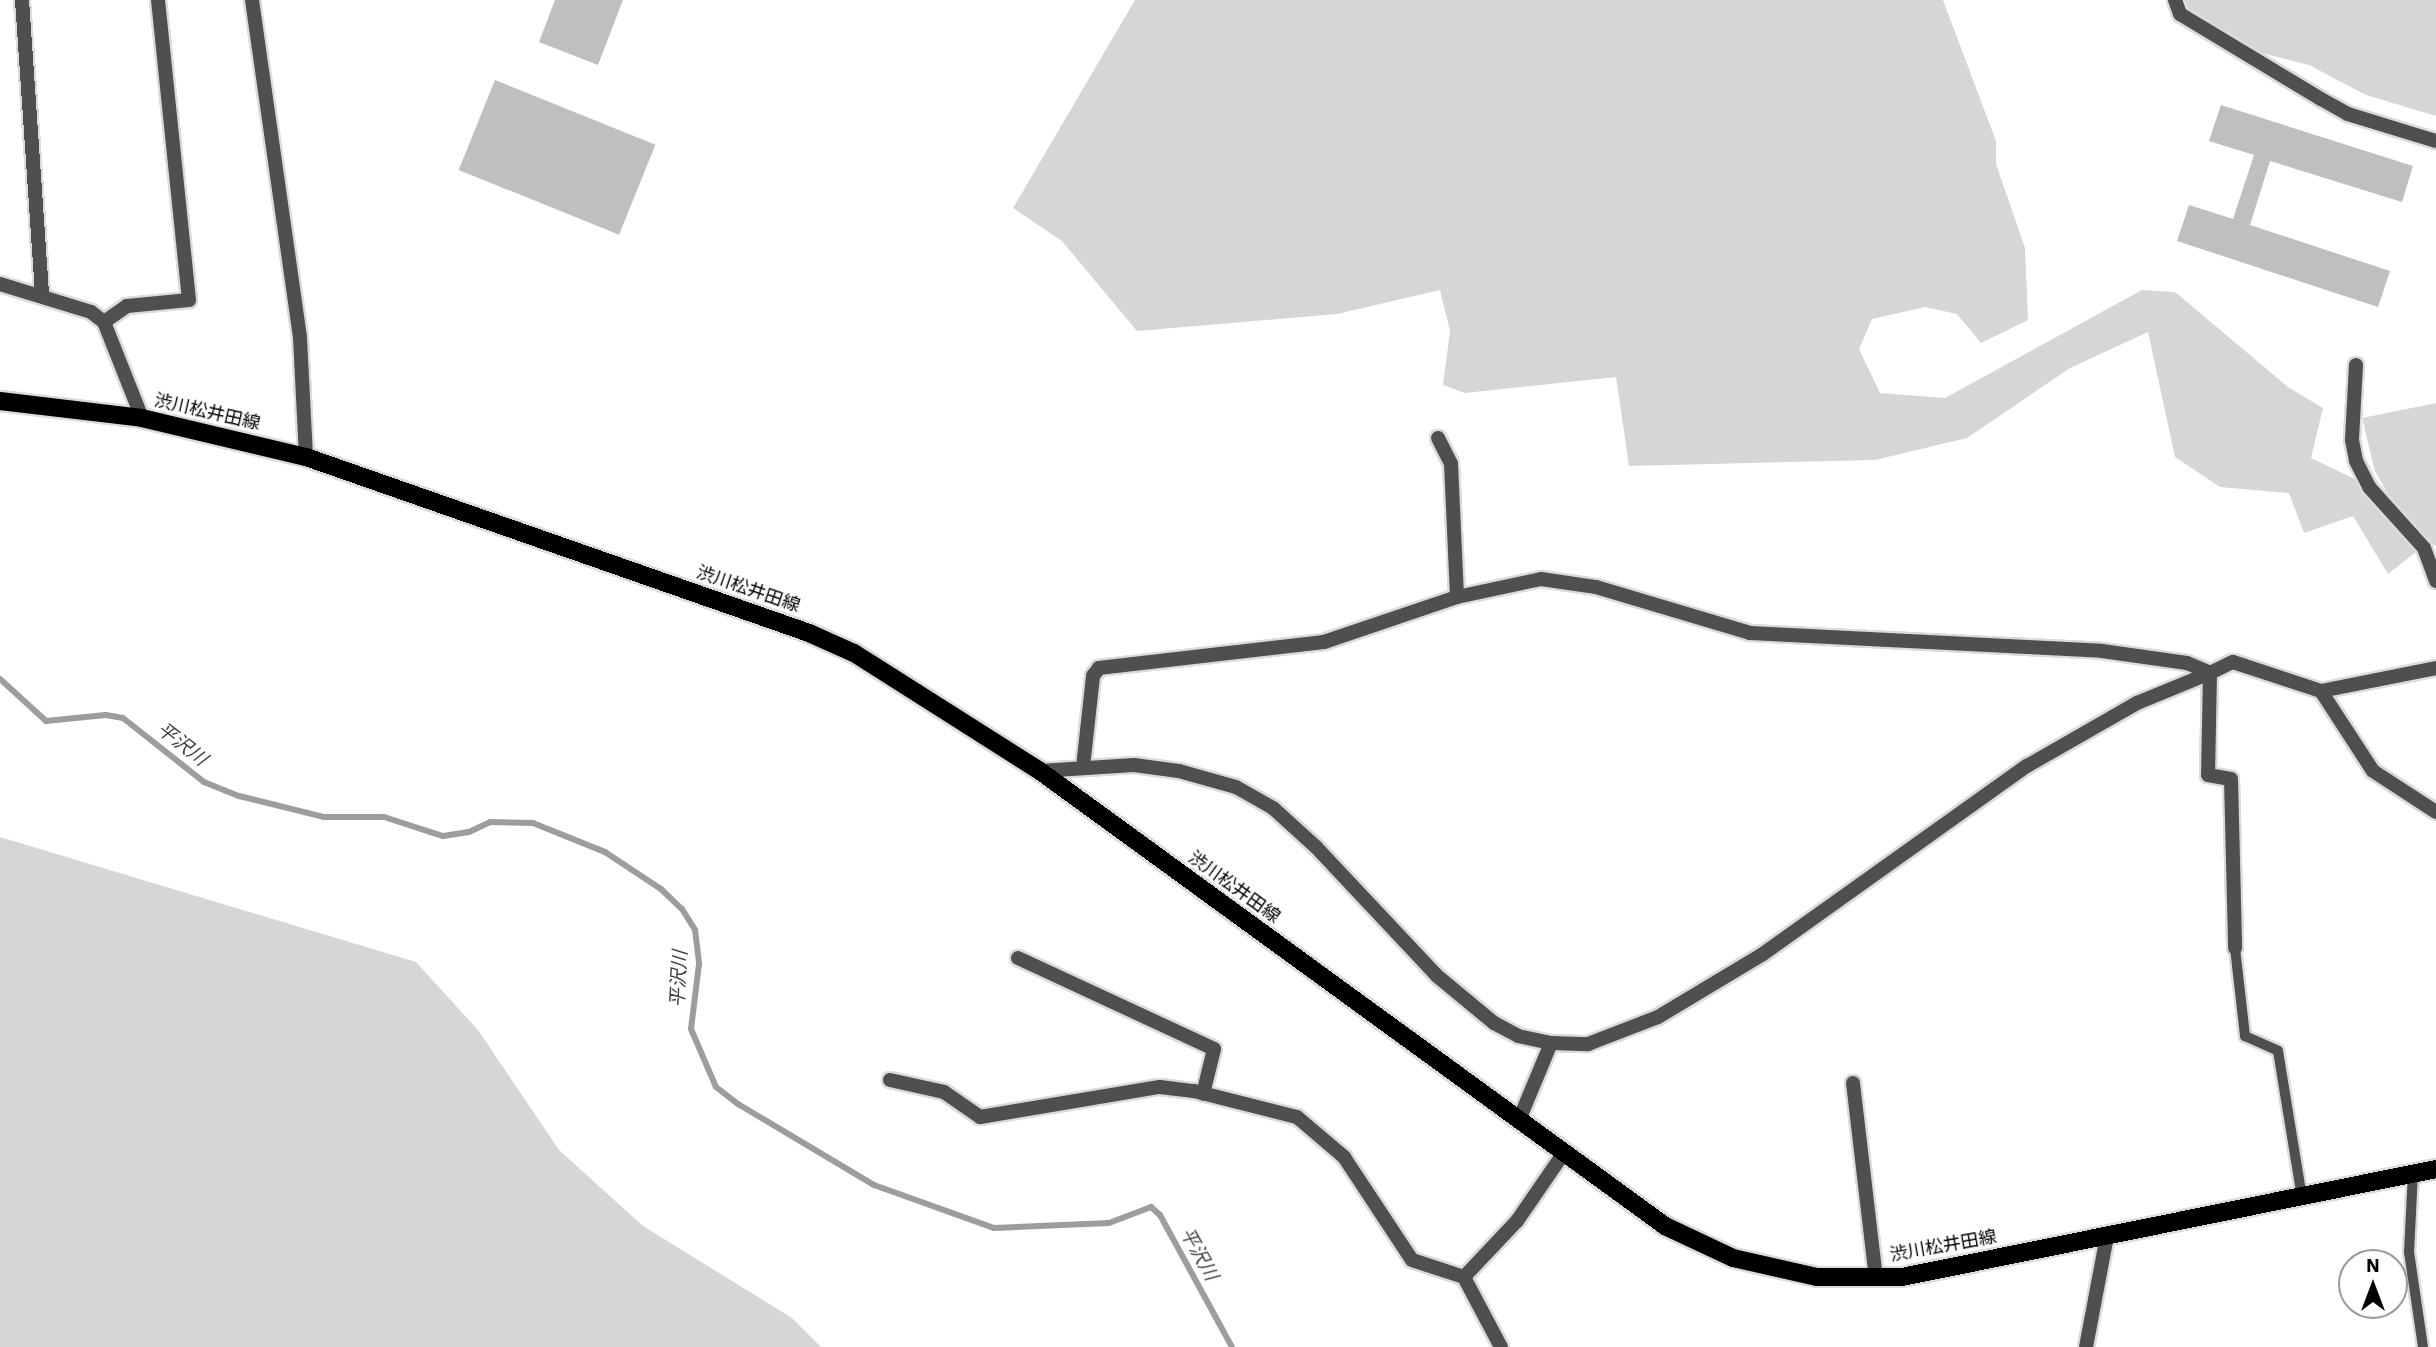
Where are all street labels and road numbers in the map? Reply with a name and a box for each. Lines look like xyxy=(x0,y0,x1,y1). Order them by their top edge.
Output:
street label: 渋川松井田線 xyxy=(152,389,262,435)
street label: 渋川松井田線 xyxy=(693,561,803,617)
street label: 渋川松井田線 xyxy=(1184,847,1284,927)
street label: 渋川松井田線 xyxy=(1888,1226,1998,1266)

